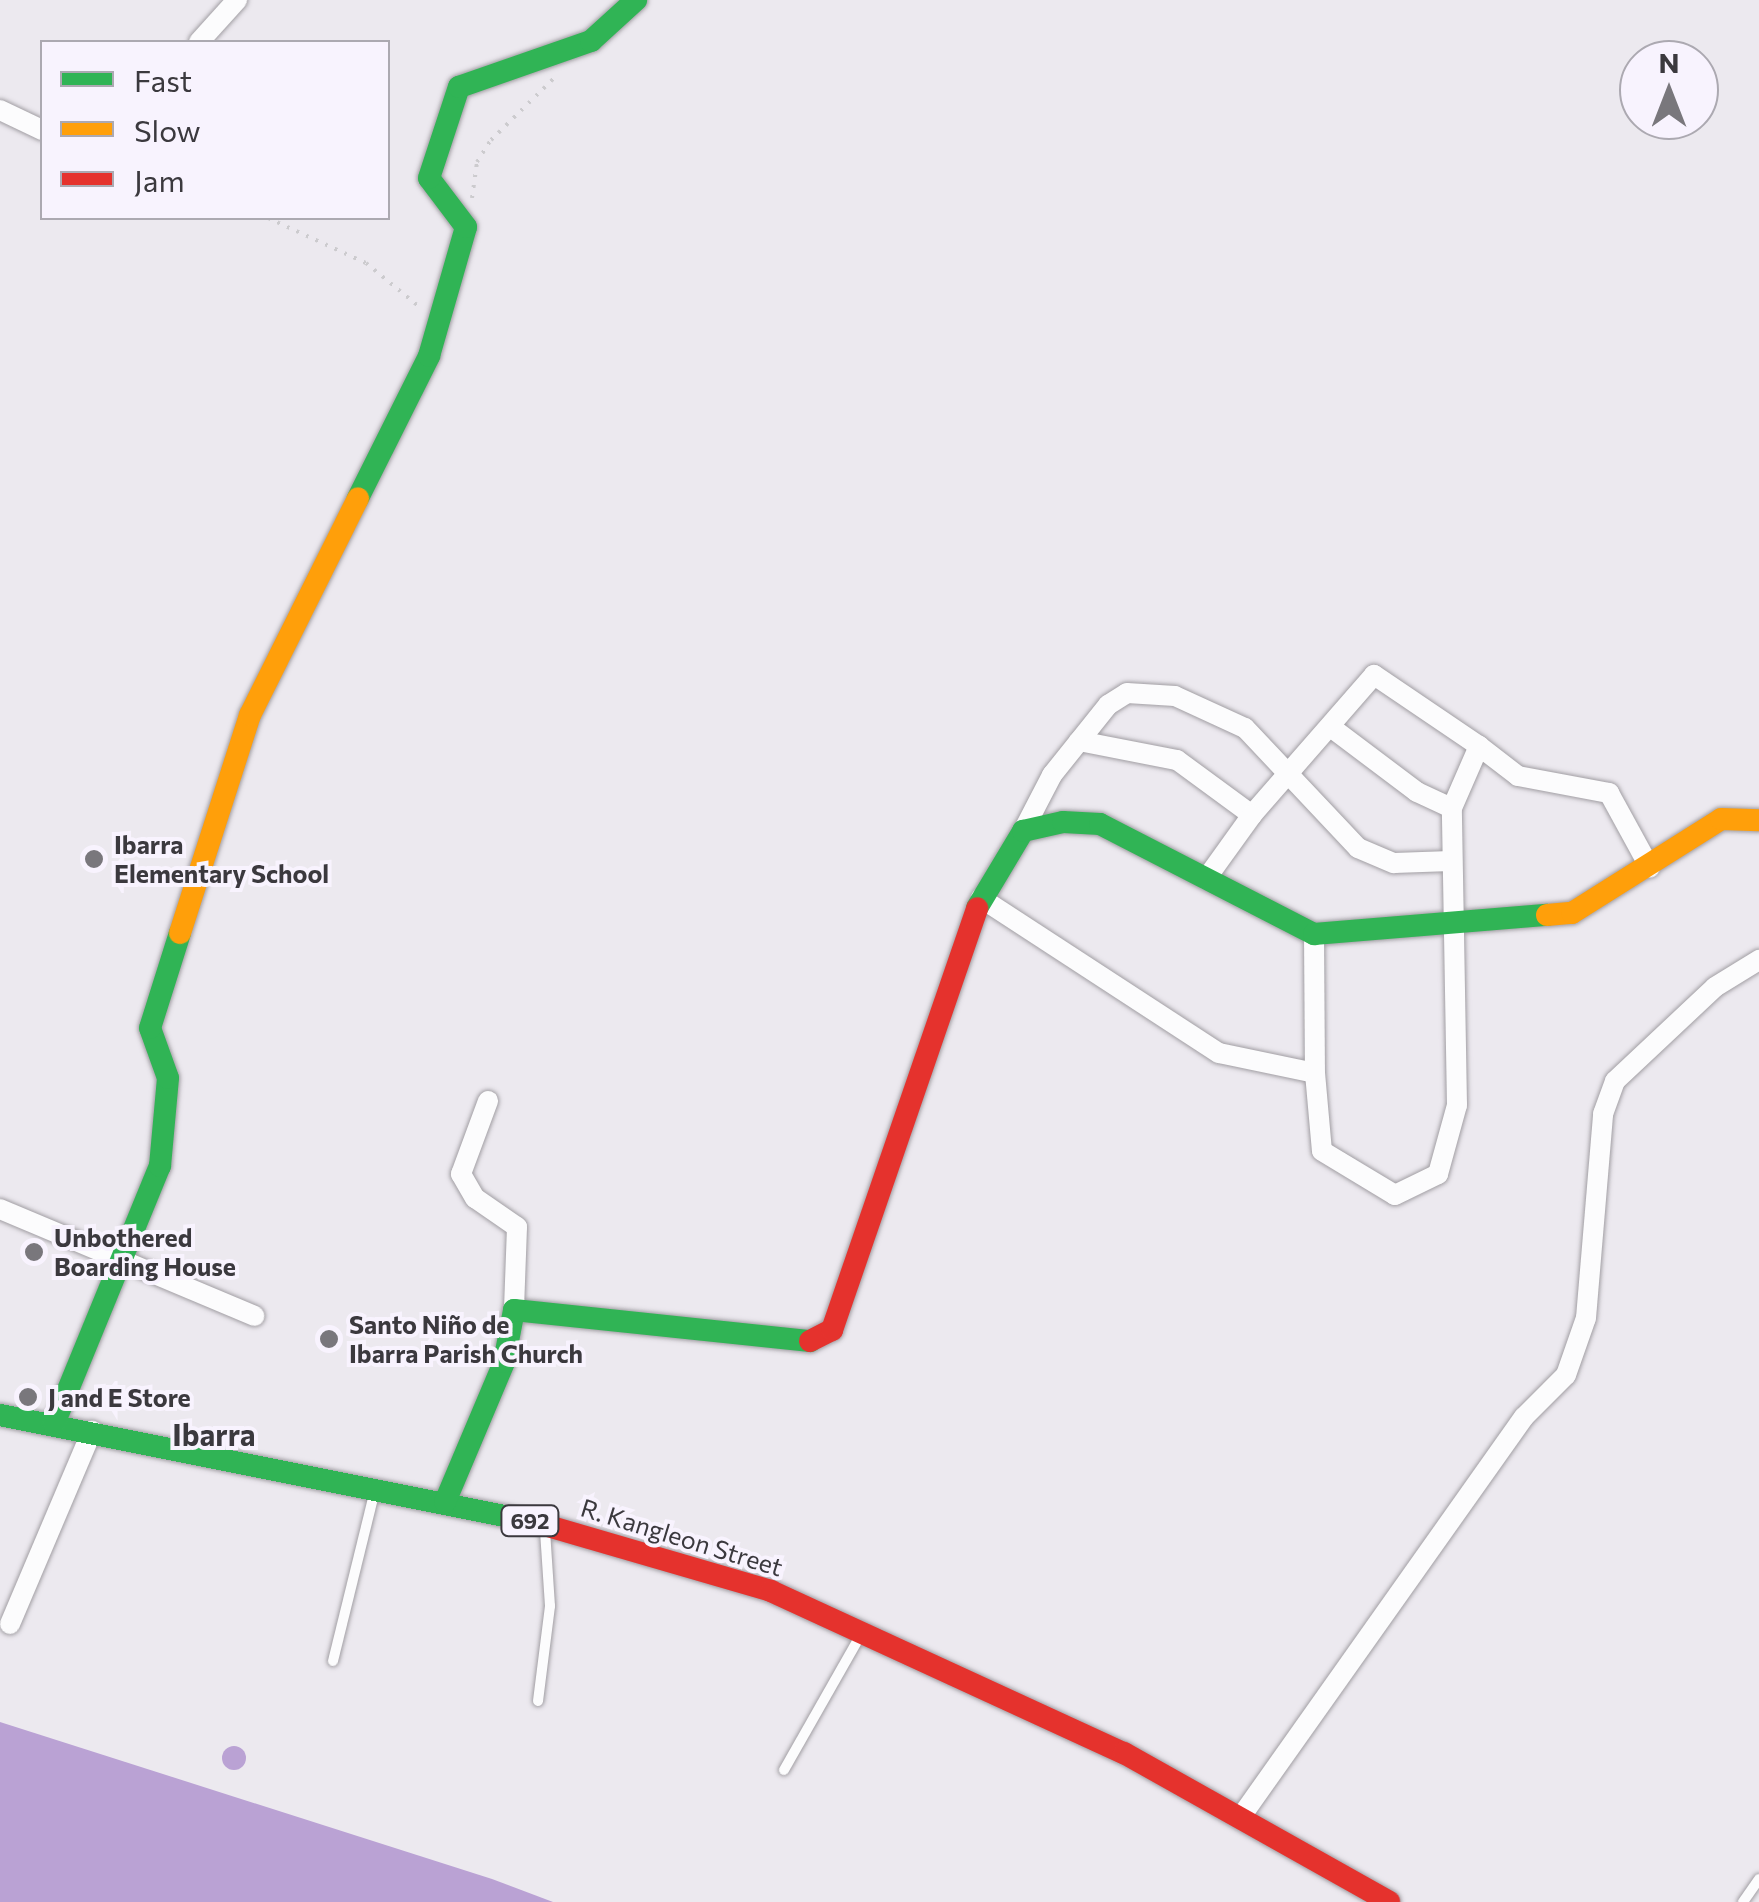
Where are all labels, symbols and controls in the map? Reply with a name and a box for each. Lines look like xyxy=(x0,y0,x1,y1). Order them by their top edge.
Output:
legend xyxy=(40,40,390,220)
north arrow xyxy=(1619,40,1719,140)
text: N xyxy=(1659,45,1680,79)
text: Fast xyxy=(134,61,192,98)
text: Slow xyxy=(134,111,201,148)
text: Jam xyxy=(134,161,185,198)
place label: Ibarra Elementary School xyxy=(114,830,329,889)
marker: Ibarra Elementary School xyxy=(83,848,105,870)
place label: Unbothered Boarding House xyxy=(54,1223,236,1282)
marker: Unbothered Boarding House xyxy=(23,1241,45,1263)
place label: Santo Niño de Ibarra Parish Church xyxy=(349,1310,583,1369)
marker: Santo Niño de Ibarra Parish Church xyxy=(318,1328,340,1350)
place label: J and E Store xyxy=(48,1382,191,1412)
marker: J and E Store xyxy=(17,1386,39,1408)
district label: Ibarra xyxy=(172,1416,256,1452)
street label: R. Kangleon Street xyxy=(577,1492,787,1582)
road number: 692 xyxy=(500,1504,560,1538)

